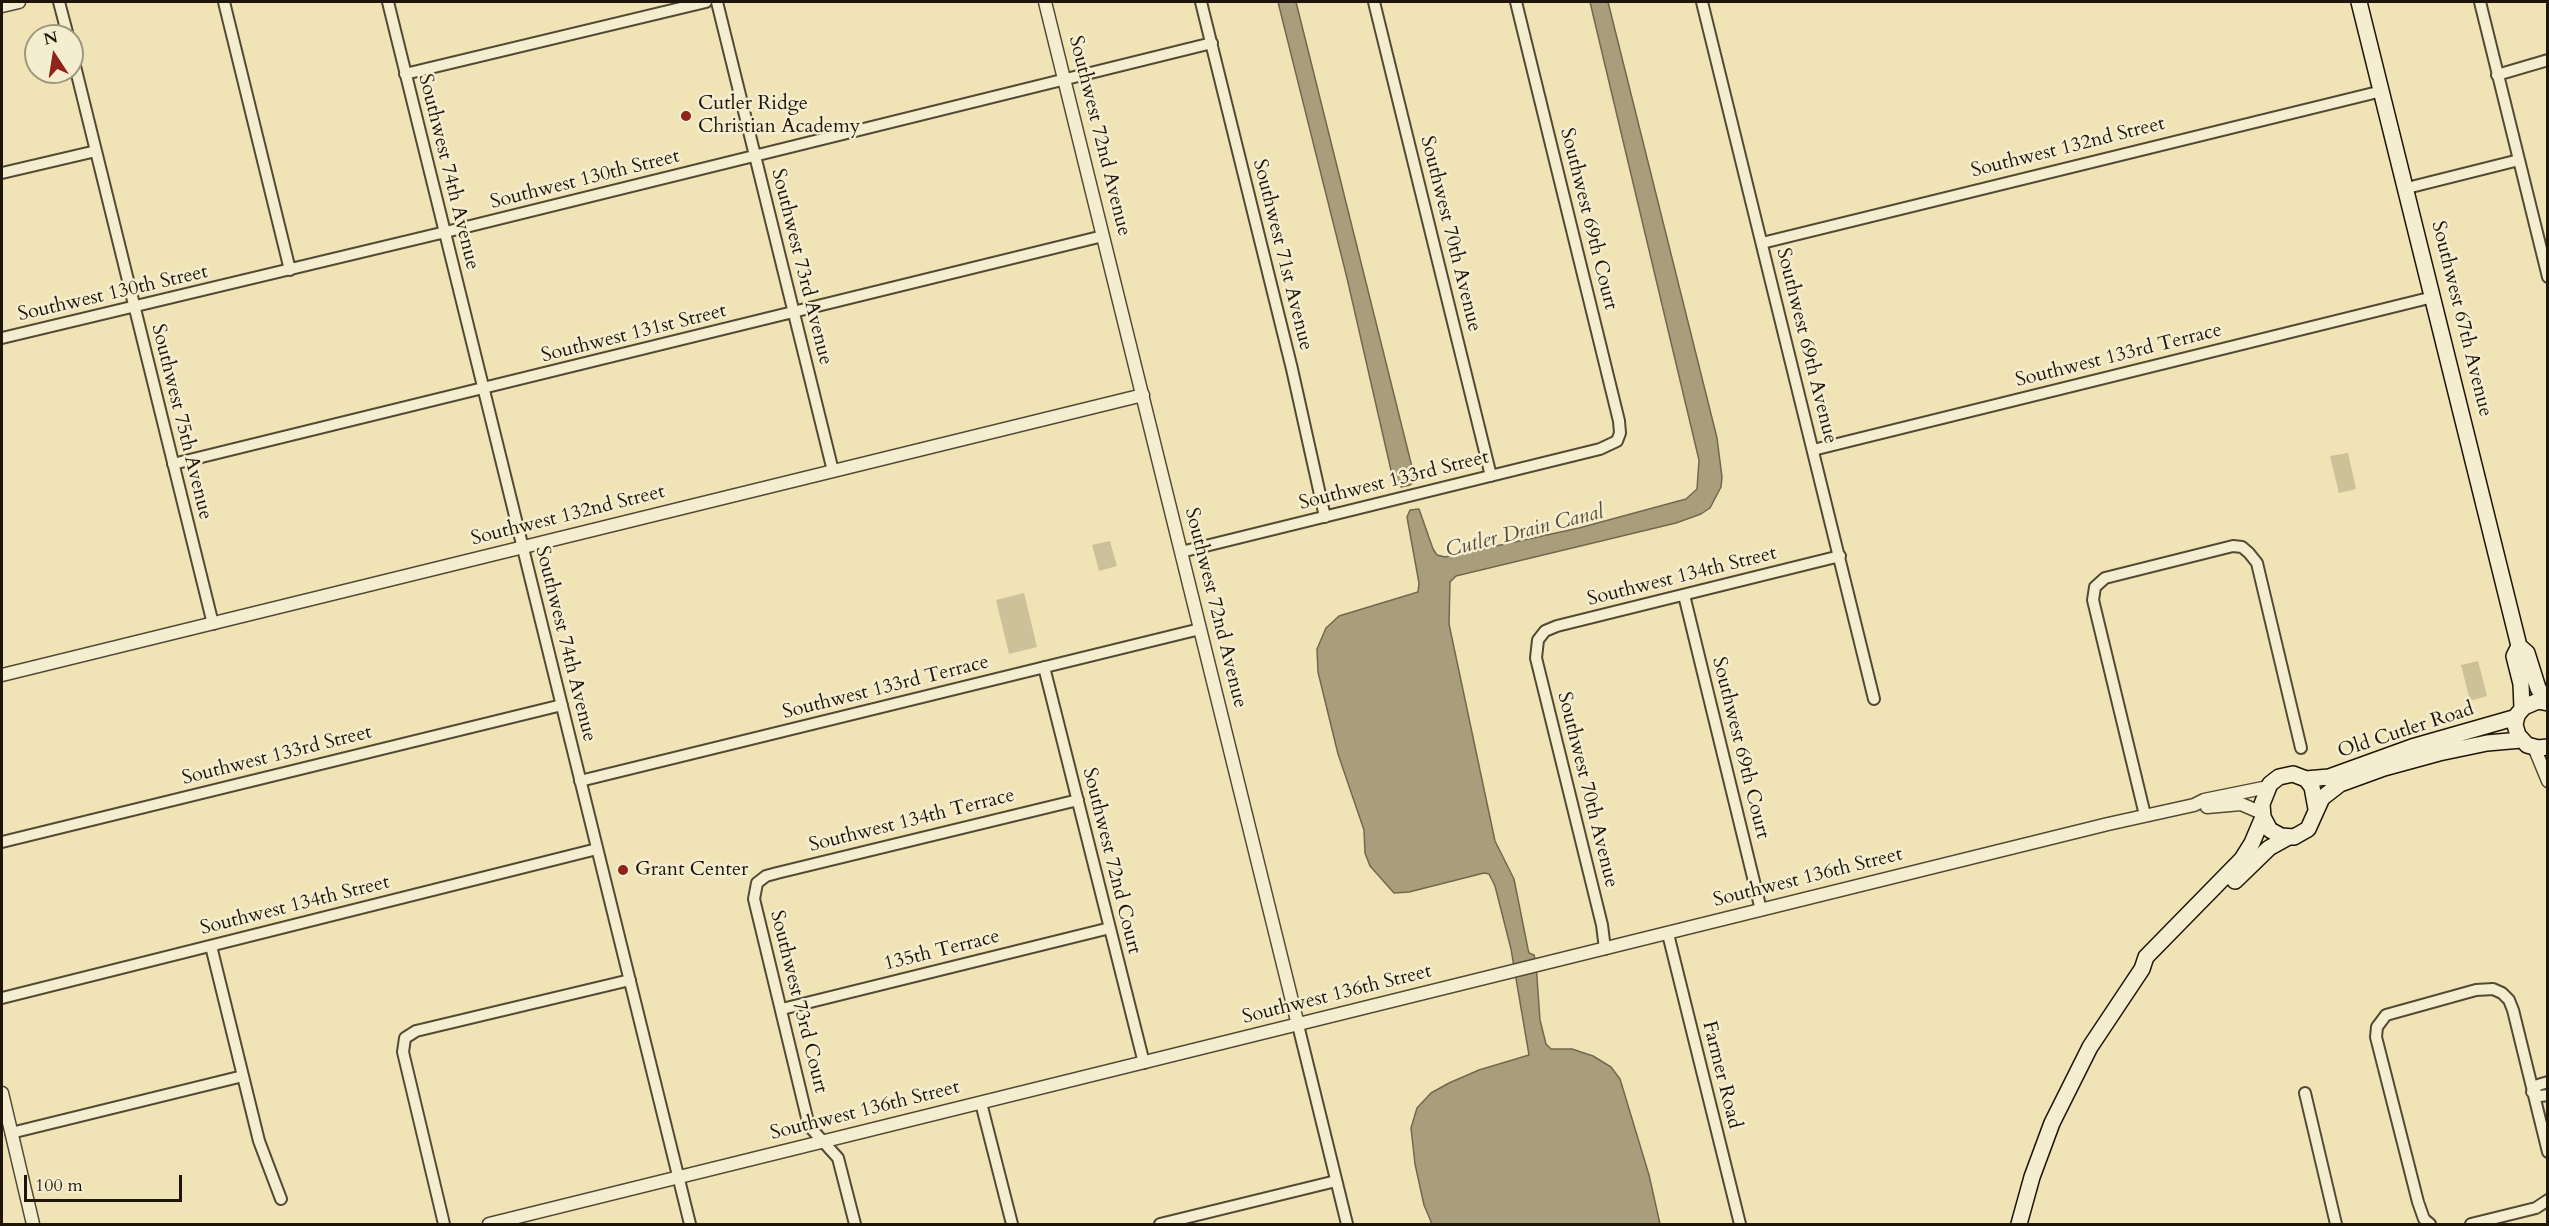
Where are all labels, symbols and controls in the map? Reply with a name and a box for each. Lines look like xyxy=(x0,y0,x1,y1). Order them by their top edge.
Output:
north arrow xyxy=(24,24,84,84)
text: N xyxy=(42,26,60,51)
street label: Southwest 72nd Avenue xyxy=(1063,33,1135,239)
street label: Southwest 74th Avenue xyxy=(412,72,484,272)
place label: Cutler Ridge Christian Academy xyxy=(698,92,860,139)
marker: Cutler Ridge Christian Academy xyxy=(679,109,693,123)
street label: Southwest 132nd Street xyxy=(1969,112,2167,184)
street label: Southwest 69th Court xyxy=(1554,126,1622,312)
street label: Southwest 70th Avenue xyxy=(1414,134,1486,334)
street label: Southwest 130th Street xyxy=(488,145,682,215)
street label: Southwest 71st Avenue xyxy=(1247,157,1317,353)
street label: Southwest 73rd Avenue xyxy=(765,166,837,368)
street label: Southwest 67th Avenue xyxy=(2425,219,2497,419)
street label: Southwest 69th Avenue xyxy=(1770,246,1842,446)
street label: Southwest 130th Street xyxy=(16,260,210,328)
street label: Southwest 131st Street xyxy=(539,299,729,369)
street label: Southwest 133rd Terrace xyxy=(2013,319,2225,393)
street label: Southwest 75th Avenue xyxy=(145,322,217,522)
street label: Southwest 133rd Street xyxy=(1297,446,1491,516)
street label: Southwest 132nd Street xyxy=(469,480,667,552)
water label: Cutler Drain Canal xyxy=(1443,500,1607,564)
street label: Southwest 72nd Avenue xyxy=(1179,505,1251,711)
street label: Southwest 134th Street xyxy=(1585,542,1779,612)
street label: Southwest 74th Avenue xyxy=(529,544,601,744)
street label: Southwest 133rd Terrace xyxy=(780,651,992,725)
street label: Southwest 69th Court xyxy=(1706,655,1774,841)
street label: Southwest 70th Avenue xyxy=(1551,690,1623,890)
street label: Old Cutler Road xyxy=(2335,698,2477,764)
street label: Southwest 133rd Street xyxy=(180,721,374,791)
street label: Southwest 72nd Court xyxy=(1076,765,1146,957)
street label: Southwest 134th Terrace xyxy=(807,784,1017,858)
street label: Southwest 136th Street xyxy=(1711,843,1905,913)
place label: Grant Center xyxy=(635,858,748,882)
marker: Grant Center xyxy=(616,863,630,877)
street label: Southwest 134th Street xyxy=(198,871,392,941)
street label: Southwest 73rd Court xyxy=(764,908,832,1096)
street label: 135th Terrace xyxy=(882,925,1002,977)
street label: Southwest 136th Street xyxy=(1240,960,1434,1030)
street label: Farmer Road xyxy=(1696,1019,1746,1131)
street label: Southwest 136th Street xyxy=(768,1076,962,1146)
scale bar xyxy=(27,1163,184,1201)
text: 100 m xyxy=(35,1173,83,1198)

